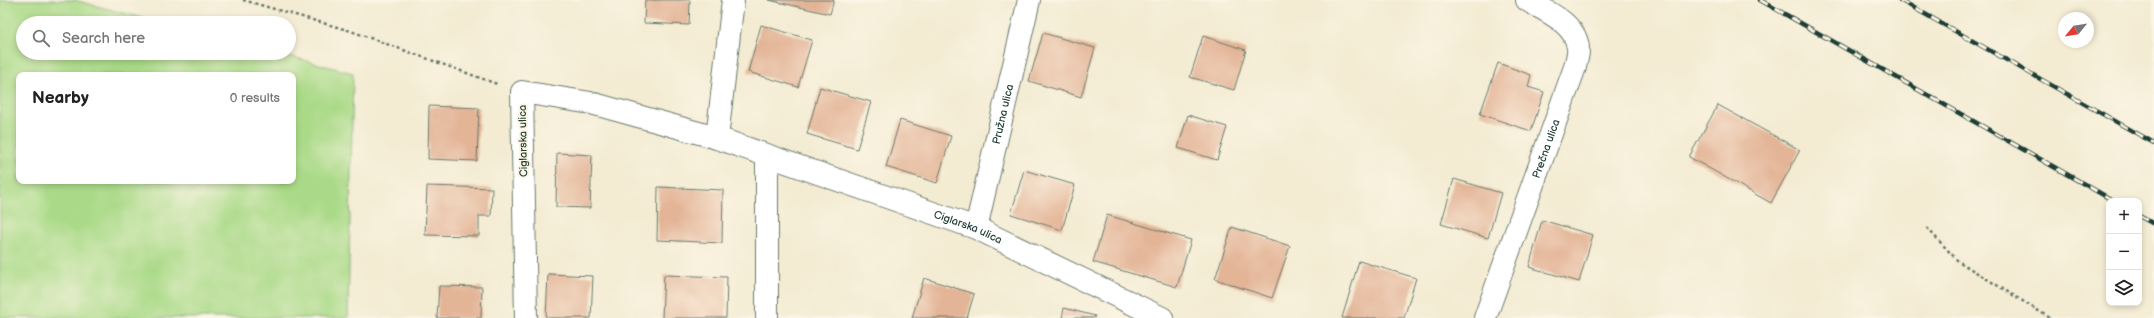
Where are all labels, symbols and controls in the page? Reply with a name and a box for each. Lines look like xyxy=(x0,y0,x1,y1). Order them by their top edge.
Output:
north arrow xyxy=(2058,12,2094,48)
search box xyxy=(16,16,296,60)
icon: search xyxy=(30,27,52,49)
text: Search here xyxy=(62,29,145,48)
street label: Pružna ulica xyxy=(989,83,1016,145)
text: Nearby xyxy=(32,88,89,108)
text: 0 results xyxy=(230,90,280,106)
street label: Ciglarska ulica xyxy=(516,105,530,177)
street label: Prečna ulica xyxy=(1529,117,1562,180)
map controls xyxy=(2106,198,2142,306)
button: + xyxy=(2106,198,2142,234)
street label: Ciglarska ulica xyxy=(932,207,1004,246)
button: − xyxy=(2106,234,2142,270)
button: layers xyxy=(2106,270,2142,306)

